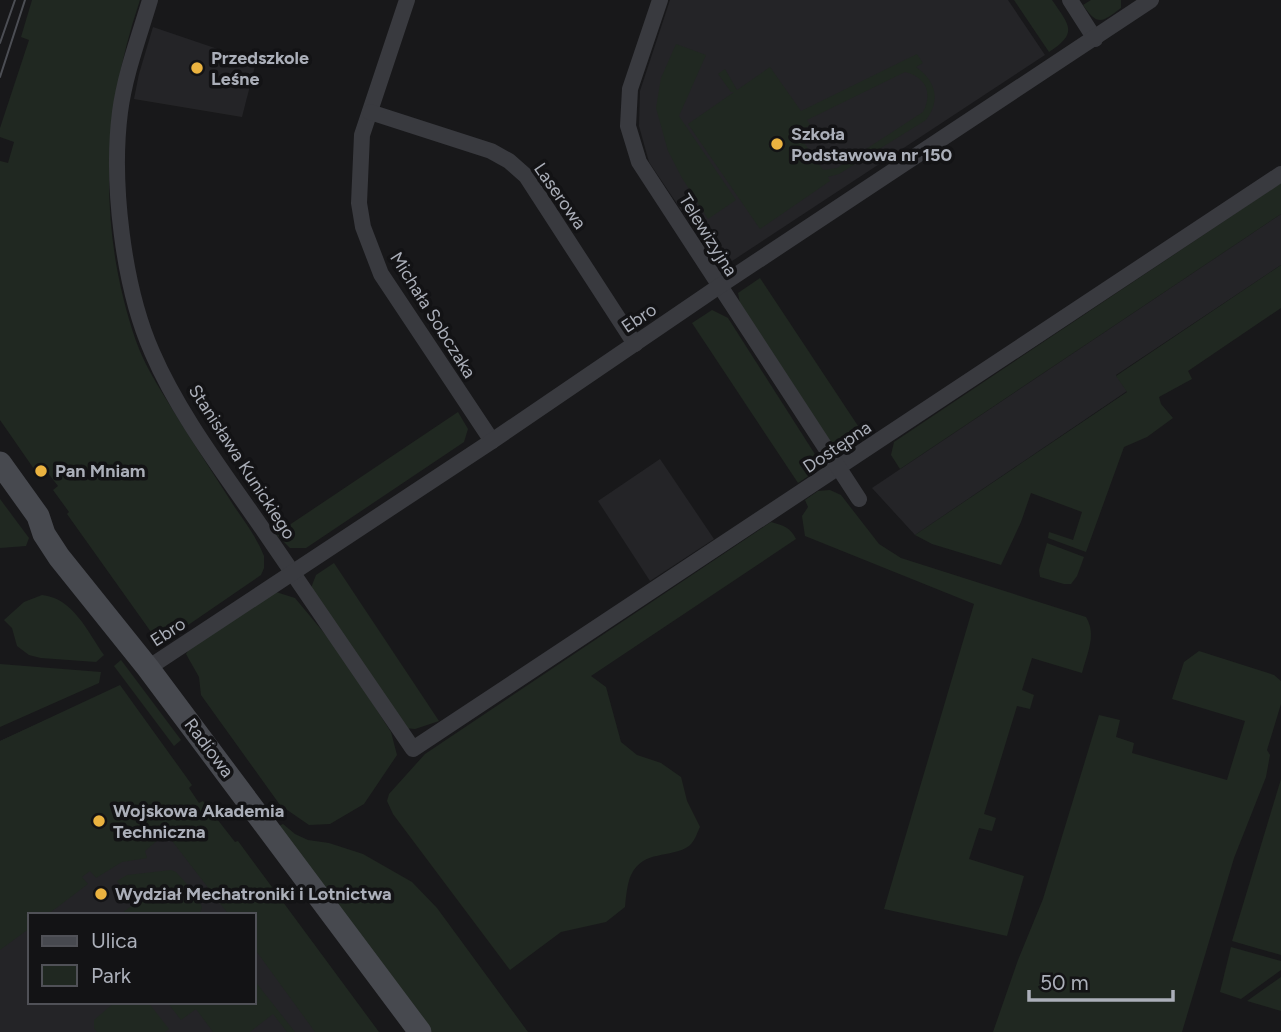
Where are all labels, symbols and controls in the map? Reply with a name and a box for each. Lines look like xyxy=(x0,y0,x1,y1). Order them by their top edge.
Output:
place label: Przedszkole Leśne xyxy=(211,47,309,90)
marker: Przedszkole Leśne xyxy=(189,60,205,76)
place label: Szkoła Podstawowa nr 150 xyxy=(791,123,952,166)
marker: Szkoła Podstawowa nr 150 xyxy=(769,136,785,152)
street label: Laserowa xyxy=(529,159,591,233)
street label: Telewizyjna xyxy=(674,190,742,280)
street label: Michała Sobczaka xyxy=(385,248,481,382)
street label: Ebro xyxy=(617,298,661,338)
street label: Stanisława Kunickiego xyxy=(184,381,300,543)
street label: Dostępna xyxy=(799,416,875,478)
place label: Pan Mniam xyxy=(55,460,145,482)
marker: Pan Mniam xyxy=(33,463,49,479)
street label: Ebro xyxy=(146,612,190,652)
street label: Radiowa xyxy=(180,714,238,782)
place label: Wojskowa Akademia Techniczna xyxy=(113,800,284,843)
marker: Wojskowa Akademia Techniczna xyxy=(91,813,107,829)
place label: Wydział Mechatroniki i Lotnictwa xyxy=(115,883,392,905)
marker: Wydział Mechatroniki i Lotnictwa xyxy=(93,886,109,902)
legend xyxy=(28,913,256,1004)
text: Ulica xyxy=(91,928,137,953)
scale bar xyxy=(1029,958,1172,1002)
text: Park xyxy=(91,963,132,988)
text: 50 m xyxy=(1040,970,1089,995)

